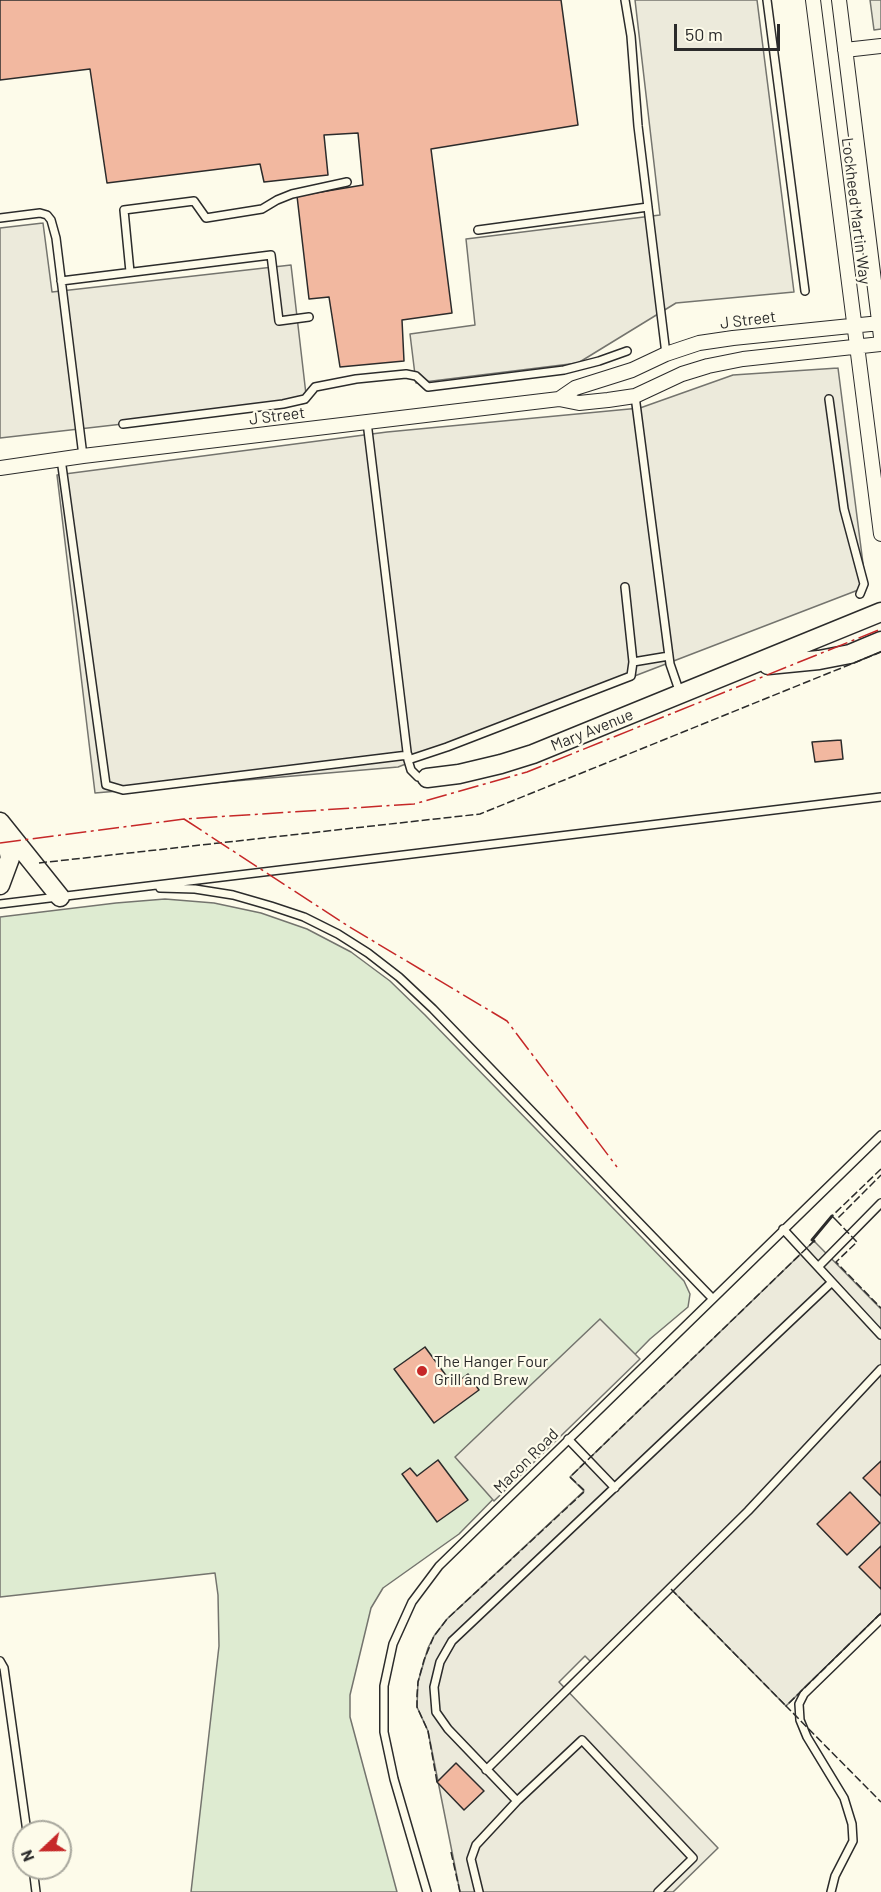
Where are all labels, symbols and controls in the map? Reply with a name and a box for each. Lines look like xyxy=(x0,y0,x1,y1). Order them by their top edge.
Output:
scale bar xyxy=(677,12,784,50)
text: 50 m xyxy=(685,23,723,45)
street label: Lockheed Martin Way xyxy=(837,136,875,286)
street label: J Street xyxy=(719,307,777,333)
street label: J Street xyxy=(248,403,306,429)
street label: Mary Avenue xyxy=(548,705,636,755)
place label: The Hanger Four Grill and Brew xyxy=(434,1352,548,1390)
marker: The Hanger Four Grill and Brew xyxy=(415,1364,429,1378)
street label: Macon Road xyxy=(490,1425,562,1497)
north arrow xyxy=(12,1820,72,1880)
text: N xyxy=(16,1848,38,1865)

